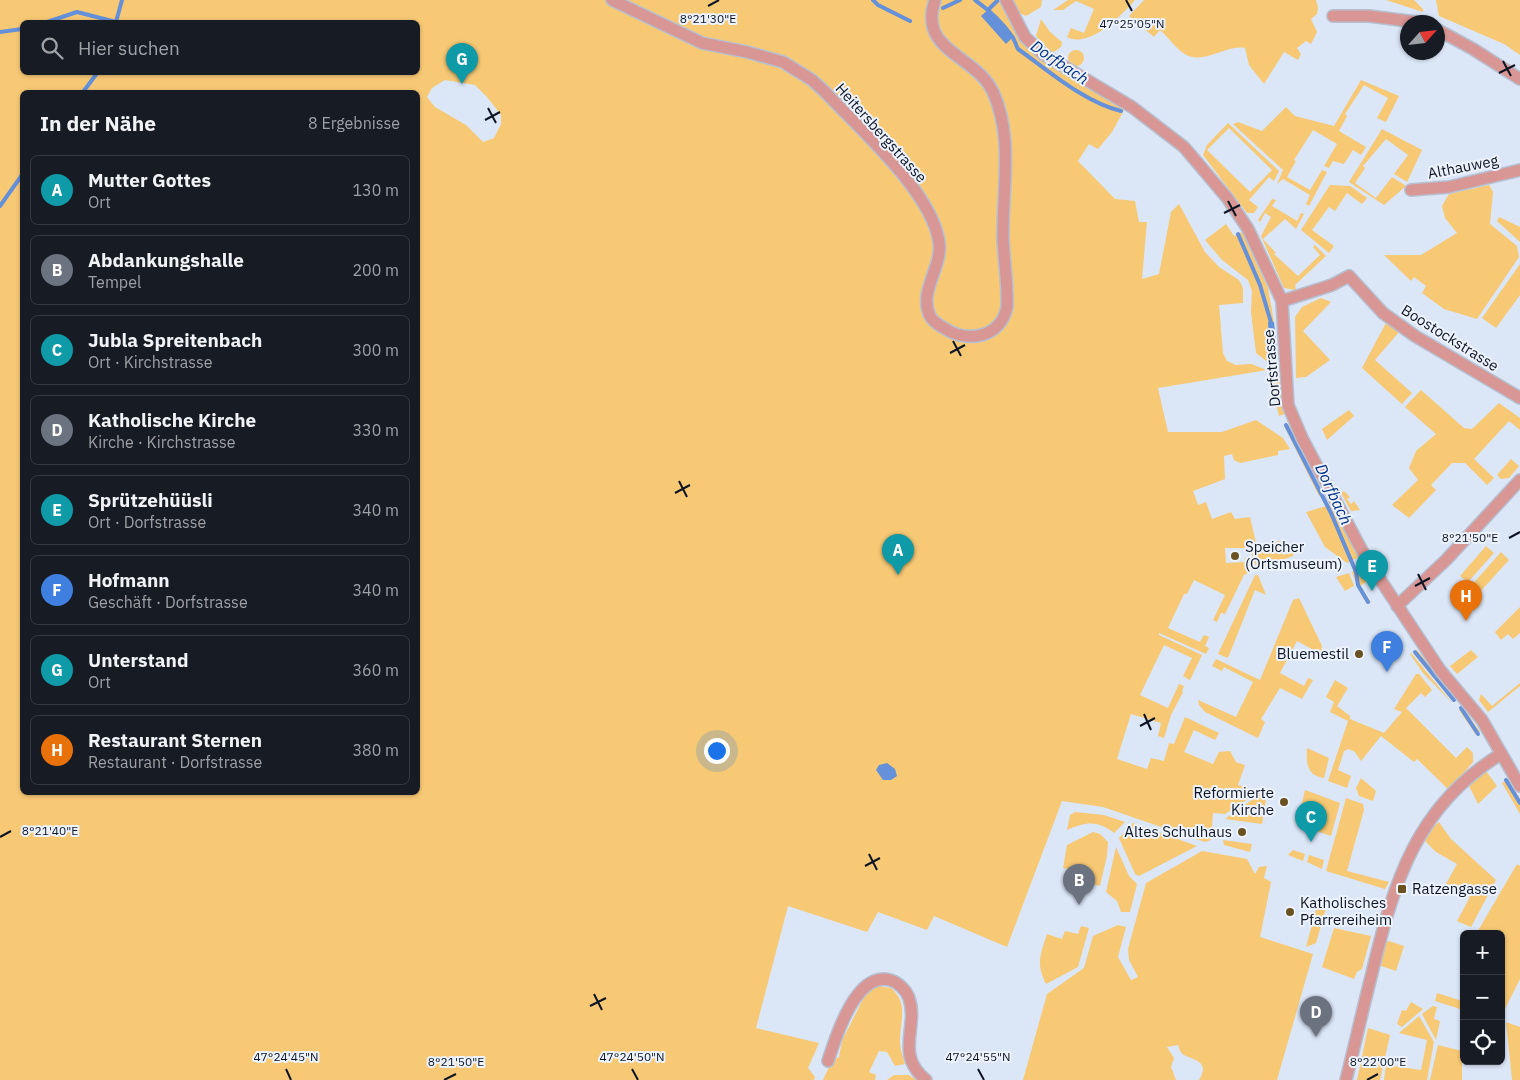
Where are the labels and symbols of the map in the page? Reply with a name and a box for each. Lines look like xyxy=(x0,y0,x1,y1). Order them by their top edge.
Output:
text: 8°21'30"E xyxy=(680,11,736,26)
north arrow xyxy=(1400,15,1445,60)
text: 47°25'05"N xyxy=(1099,16,1165,31)
water label: Dorfbach xyxy=(1027,35,1093,89)
pin: G xyxy=(446,43,478,84)
street label: Heitersbergstrasse xyxy=(832,79,931,186)
street label: Althauweg xyxy=(1426,150,1500,183)
street label: Boostockstrasse xyxy=(1398,300,1503,375)
street label: Dorfstrasse xyxy=(1259,329,1284,408)
water label: Dorfbach xyxy=(1311,460,1357,528)
text: 8°21'50"E xyxy=(1442,530,1498,545)
pin: A xyxy=(882,534,914,575)
place label: Speicher (Ortsmuseum) xyxy=(1245,537,1343,573)
marker: Speicher (Ortsmuseum) xyxy=(1229,550,1241,562)
pin: E xyxy=(1356,550,1388,591)
pin: H xyxy=(1450,580,1482,621)
pin: F xyxy=(1371,631,1403,672)
place label: Bluemestil xyxy=(1277,644,1349,663)
marker: Bluemestil xyxy=(1353,648,1365,660)
your location xyxy=(704,738,730,764)
place label: Reformierte Kirche xyxy=(1194,783,1274,819)
marker: Reformierte Kirche xyxy=(1278,796,1290,808)
pin: C xyxy=(1295,801,1327,842)
place label: Altes Schulhaus xyxy=(1124,822,1232,841)
text: 8°21'40"E xyxy=(22,823,78,838)
marker: Altes Schulhaus xyxy=(1236,826,1248,838)
pin: B xyxy=(1063,864,1095,905)
place label: Ratzengasse xyxy=(1412,879,1497,898)
marker: Ratzengasse xyxy=(1396,883,1408,895)
place label: Katholisches Pfarrereiheim xyxy=(1300,893,1392,929)
marker: Katholisches Pfarrereiheim xyxy=(1284,906,1296,918)
pin: D xyxy=(1300,996,1332,1037)
text: 47°24'45"N xyxy=(253,1049,319,1064)
text: 47°24'50"N xyxy=(599,1049,665,1064)
text: 47°24'55"N xyxy=(945,1049,1011,1064)
text: 8°21'50"E xyxy=(428,1054,484,1069)
text: 8°22'00"E xyxy=(1350,1054,1406,1069)

